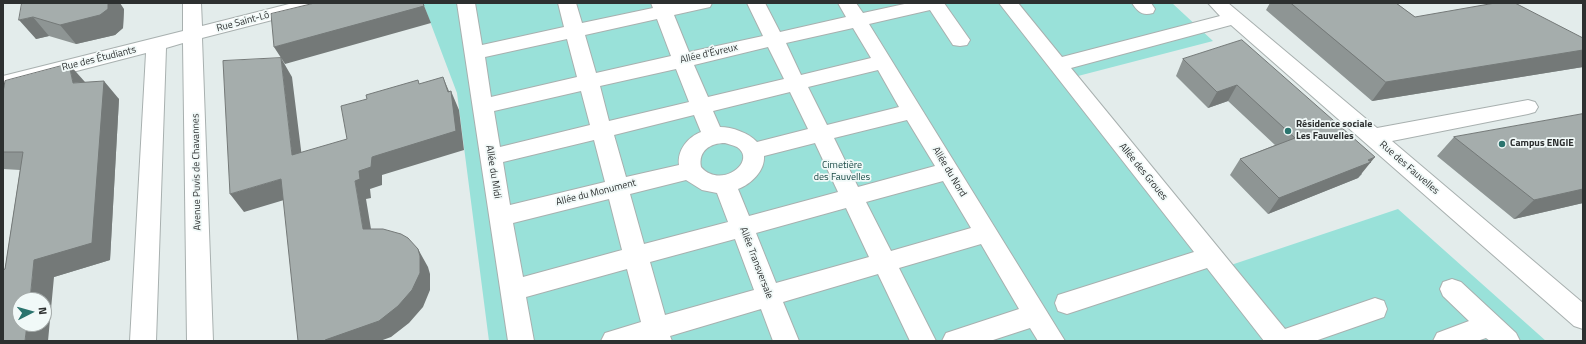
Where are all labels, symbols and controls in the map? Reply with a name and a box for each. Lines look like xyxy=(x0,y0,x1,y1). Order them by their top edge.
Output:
street label: Rue Saint-Lô xyxy=(215,9,271,35)
street label: Allée d'Évreux xyxy=(679,42,739,66)
street label: Rue des Étudiants xyxy=(61,44,137,74)
street label: Avenue Puvis de Chavannes xyxy=(190,113,204,231)
place label: Résidence sociale Les Fauvelles xyxy=(1296,119,1372,142)
marker: Résidence sociale Les Fauvelles xyxy=(1283,126,1293,136)
place label: Campus ENGIE xyxy=(1510,138,1574,150)
street label: Rue des Fauvelles xyxy=(1377,139,1441,197)
marker: Campus ENGIE xyxy=(1497,139,1507,149)
street label: Allée des Groues xyxy=(1116,141,1170,203)
street label: Allée du Midi xyxy=(483,145,503,199)
street label: Allée du Nord xyxy=(929,145,969,199)
park label: Cimetière des Fauvelles xyxy=(814,160,870,184)
street label: Allée du Monument xyxy=(555,177,637,209)
street label: Allée Transversale xyxy=(737,225,775,301)
north arrow xyxy=(12,292,52,332)
text: N xyxy=(35,306,51,315)

